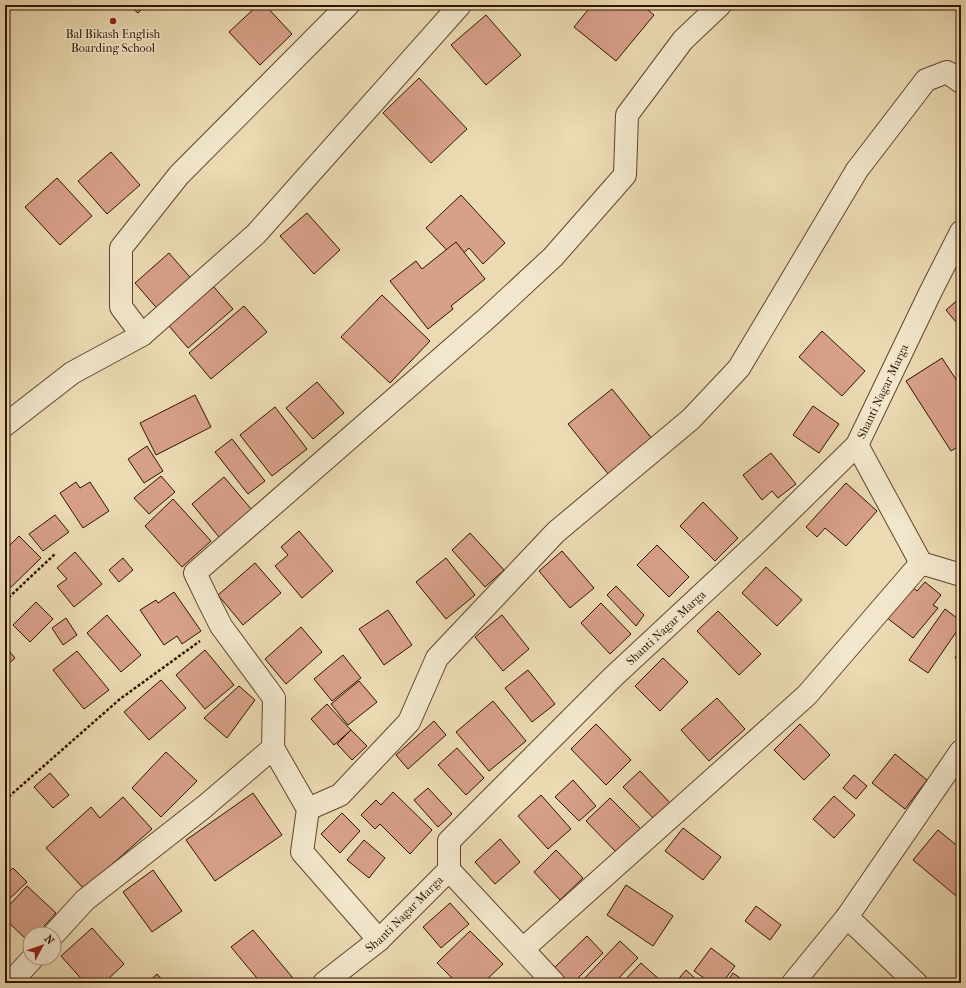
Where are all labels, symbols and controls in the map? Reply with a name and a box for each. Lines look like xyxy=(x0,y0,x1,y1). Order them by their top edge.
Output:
marker: Bal Bikash English Boarding School xyxy=(108,16,118,26)
place label: Bal Bikash English Boarding School xyxy=(66,27,161,55)
street label: Shanti Nagar Marga xyxy=(854,341,912,441)
street label: Shanti Nagar Marga xyxy=(623,587,709,668)
street label: Shanti Nagar Marga xyxy=(362,873,446,955)
north arrow xyxy=(22,926,62,966)
text: N xyxy=(42,932,57,948)

